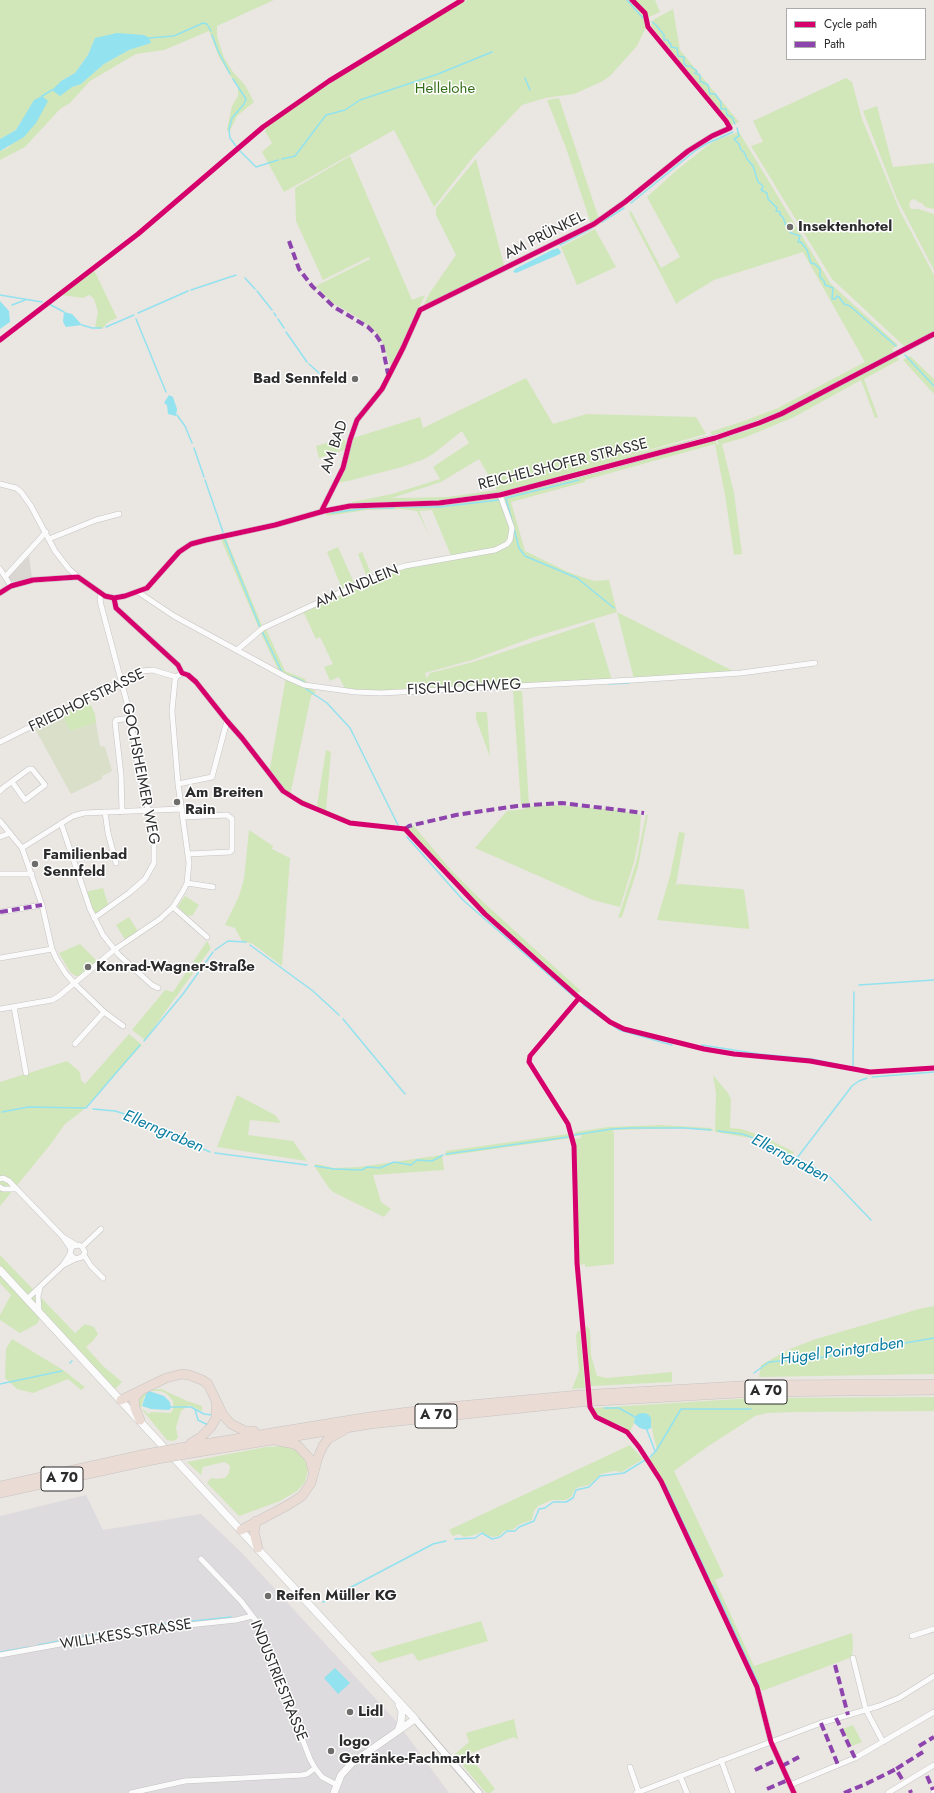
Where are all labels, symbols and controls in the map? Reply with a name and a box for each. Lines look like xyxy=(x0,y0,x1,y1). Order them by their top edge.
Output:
legend xyxy=(786,8,926,60)
text: Cycle path xyxy=(824,15,877,33)
text: Path xyxy=(824,35,845,53)
park label: Hellelohe xyxy=(415,80,475,98)
street label: AM PRÜNKEL xyxy=(502,208,588,264)
place label: Insektenhotel xyxy=(798,218,892,236)
marker: Insektenhotel xyxy=(785,222,795,232)
place label: Bad Sennfeld xyxy=(253,370,347,388)
marker: Bad Sennfeld xyxy=(350,374,360,384)
street label: AM BAD xyxy=(318,418,352,476)
street label: REICHELSHOFER STRASSE xyxy=(476,435,650,495)
street label: AM LINDLEIN xyxy=(312,561,402,613)
street label: FRIEDHOFSTRASSE xyxy=(26,665,148,737)
street label: FISCHLOCHWEG xyxy=(406,676,522,700)
street label: GOCHSHEIMER WEG xyxy=(117,702,163,846)
place label: Am Breiten Rain xyxy=(185,784,263,819)
marker: Am Breiten Rain xyxy=(172,797,182,807)
place label: Familienbad Sennfeld xyxy=(43,846,127,881)
marker: Familienbad Sennfeld xyxy=(30,859,40,869)
place label: Konrad-Wagner-Straße xyxy=(96,958,255,976)
marker: Konrad-Wagner-Straße xyxy=(83,962,93,972)
water label: Ellerngraben xyxy=(120,1107,206,1157)
water label: Ellerngraben xyxy=(748,1131,832,1187)
water label: Hügel Pointgraben xyxy=(779,1334,905,1370)
road number: A 70 xyxy=(745,1380,787,1404)
road number: A 70 xyxy=(415,1404,457,1428)
road number: A 70 xyxy=(41,1467,83,1491)
place label: Reifen Müller KG xyxy=(276,1587,397,1605)
marker: Reifen Müller KG xyxy=(263,1591,273,1601)
street label: WILLI-KESS-STRASSE xyxy=(59,1616,193,1654)
street label: INDUSTRIESTRASSE xyxy=(246,1618,310,1744)
place label: Lidl xyxy=(358,1703,383,1721)
marker: Lidl xyxy=(345,1707,355,1717)
place label: logo Getränke-Fachmarkt xyxy=(339,1733,480,1768)
marker: logo Getränke-Fachmarkt xyxy=(326,1746,336,1756)

